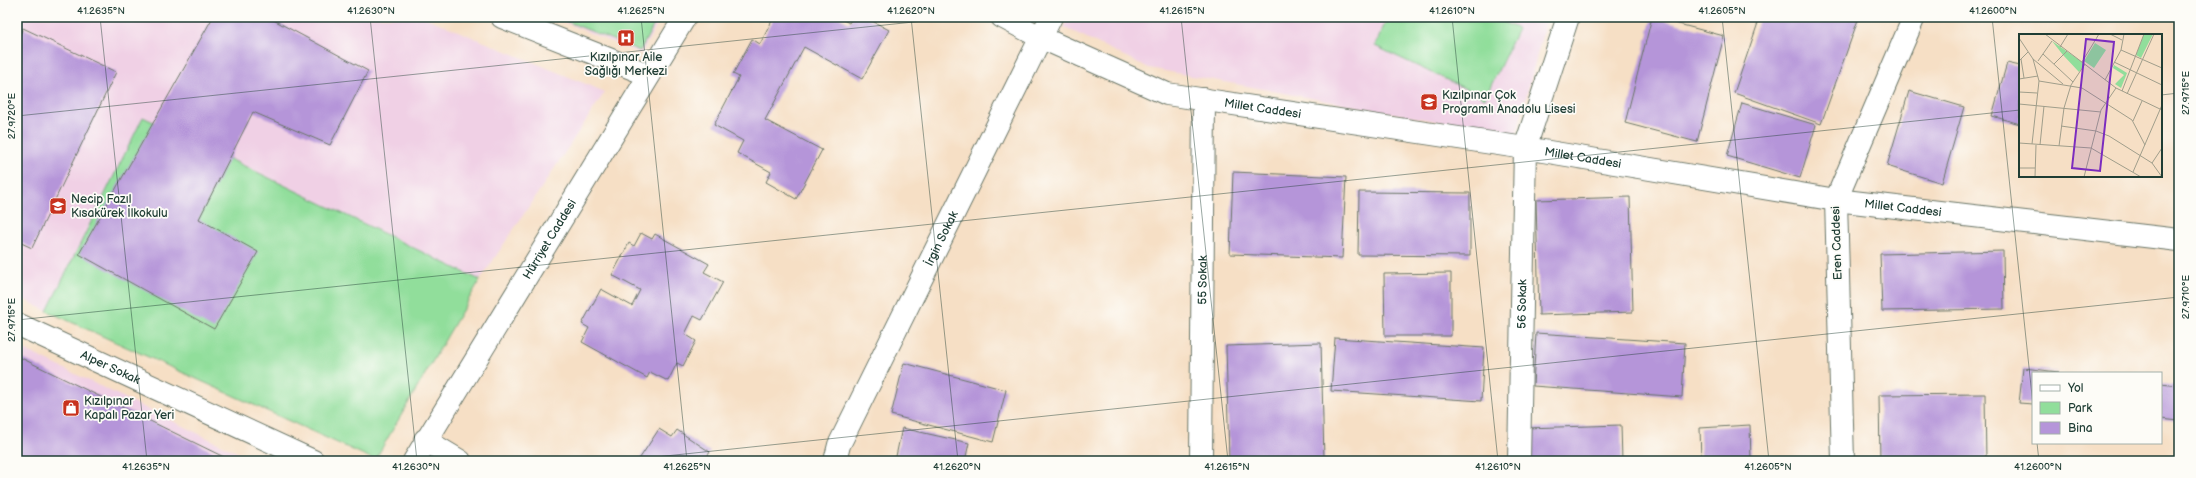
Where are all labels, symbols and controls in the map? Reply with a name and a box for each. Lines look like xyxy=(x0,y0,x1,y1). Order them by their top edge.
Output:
text: 41.2635°N xyxy=(77,5,125,17)
text: 41.2630°N xyxy=(347,5,395,17)
text: 41.2625°N xyxy=(617,5,665,17)
text: 41.2620°N xyxy=(887,5,935,17)
text: 41.2615°N xyxy=(1159,5,1205,17)
text: 41.2610°N xyxy=(1429,5,1475,17)
text: 41.2605°N xyxy=(1698,5,1746,17)
text: 41.2600°N xyxy=(1969,5,2017,17)
hospital icon: Kızılpınar Aile Sağlığı Merkezi xyxy=(616,28,636,48)
inset map xyxy=(2019,34,2162,177)
place label: Kızılpınar Aile Sağlığı Merkezi xyxy=(585,50,668,79)
text: 27.9715°E xyxy=(2180,71,2192,115)
place label: Kızılpınar Çok Programlı Anadolu Lisesi xyxy=(1442,88,1576,117)
text: 27.9720°E xyxy=(6,92,18,139)
school or university icon: Kızılpınar Çok Programlı Anadolu Lisesi xyxy=(1419,92,1439,112)
street label: Millet Caddesi xyxy=(1223,95,1302,122)
street label: Millet Caddesi xyxy=(1544,144,1623,172)
place label: Necip Fazıl Kısakürek İlkokulu xyxy=(71,192,168,221)
school or university icon: Necip Fazıl Kısakürek İlkokulu xyxy=(48,196,68,216)
street label: Hürriyet Caddesi xyxy=(519,196,580,282)
street label: Millet Caddesi xyxy=(1864,196,1943,220)
street label: Eren Caddesi xyxy=(1828,206,1846,280)
street label: İrgin Sokak xyxy=(920,208,961,268)
street label: 55 Sokak xyxy=(1195,255,1210,305)
text: 27.9710°E xyxy=(2180,274,2192,319)
street label: 56 Sokak xyxy=(1514,279,1530,329)
text: 27.9715°E xyxy=(6,298,18,342)
street label: Alper Sokak xyxy=(78,347,143,388)
legend xyxy=(2032,372,2162,444)
text: Yol xyxy=(2067,381,2083,396)
place label: Kızılpınar Kapalı Pazar Yeri xyxy=(84,394,174,423)
shop icon: Kızılpınar Kapalı Pazar Yeri xyxy=(61,398,81,418)
text: Park xyxy=(2068,401,2092,416)
text: Bina xyxy=(2068,421,2093,436)
text: 41.2635°N xyxy=(122,461,170,473)
text: 41.2630°N xyxy=(392,461,440,473)
text: 41.2625°N xyxy=(663,461,711,473)
text: 41.2620°N xyxy=(933,461,981,473)
text: 41.2615°N xyxy=(1204,461,1250,473)
text: 41.2610°N xyxy=(1475,461,1521,473)
text: 41.2605°N xyxy=(1744,461,1792,473)
text: 41.2600°N xyxy=(2014,461,2062,473)

